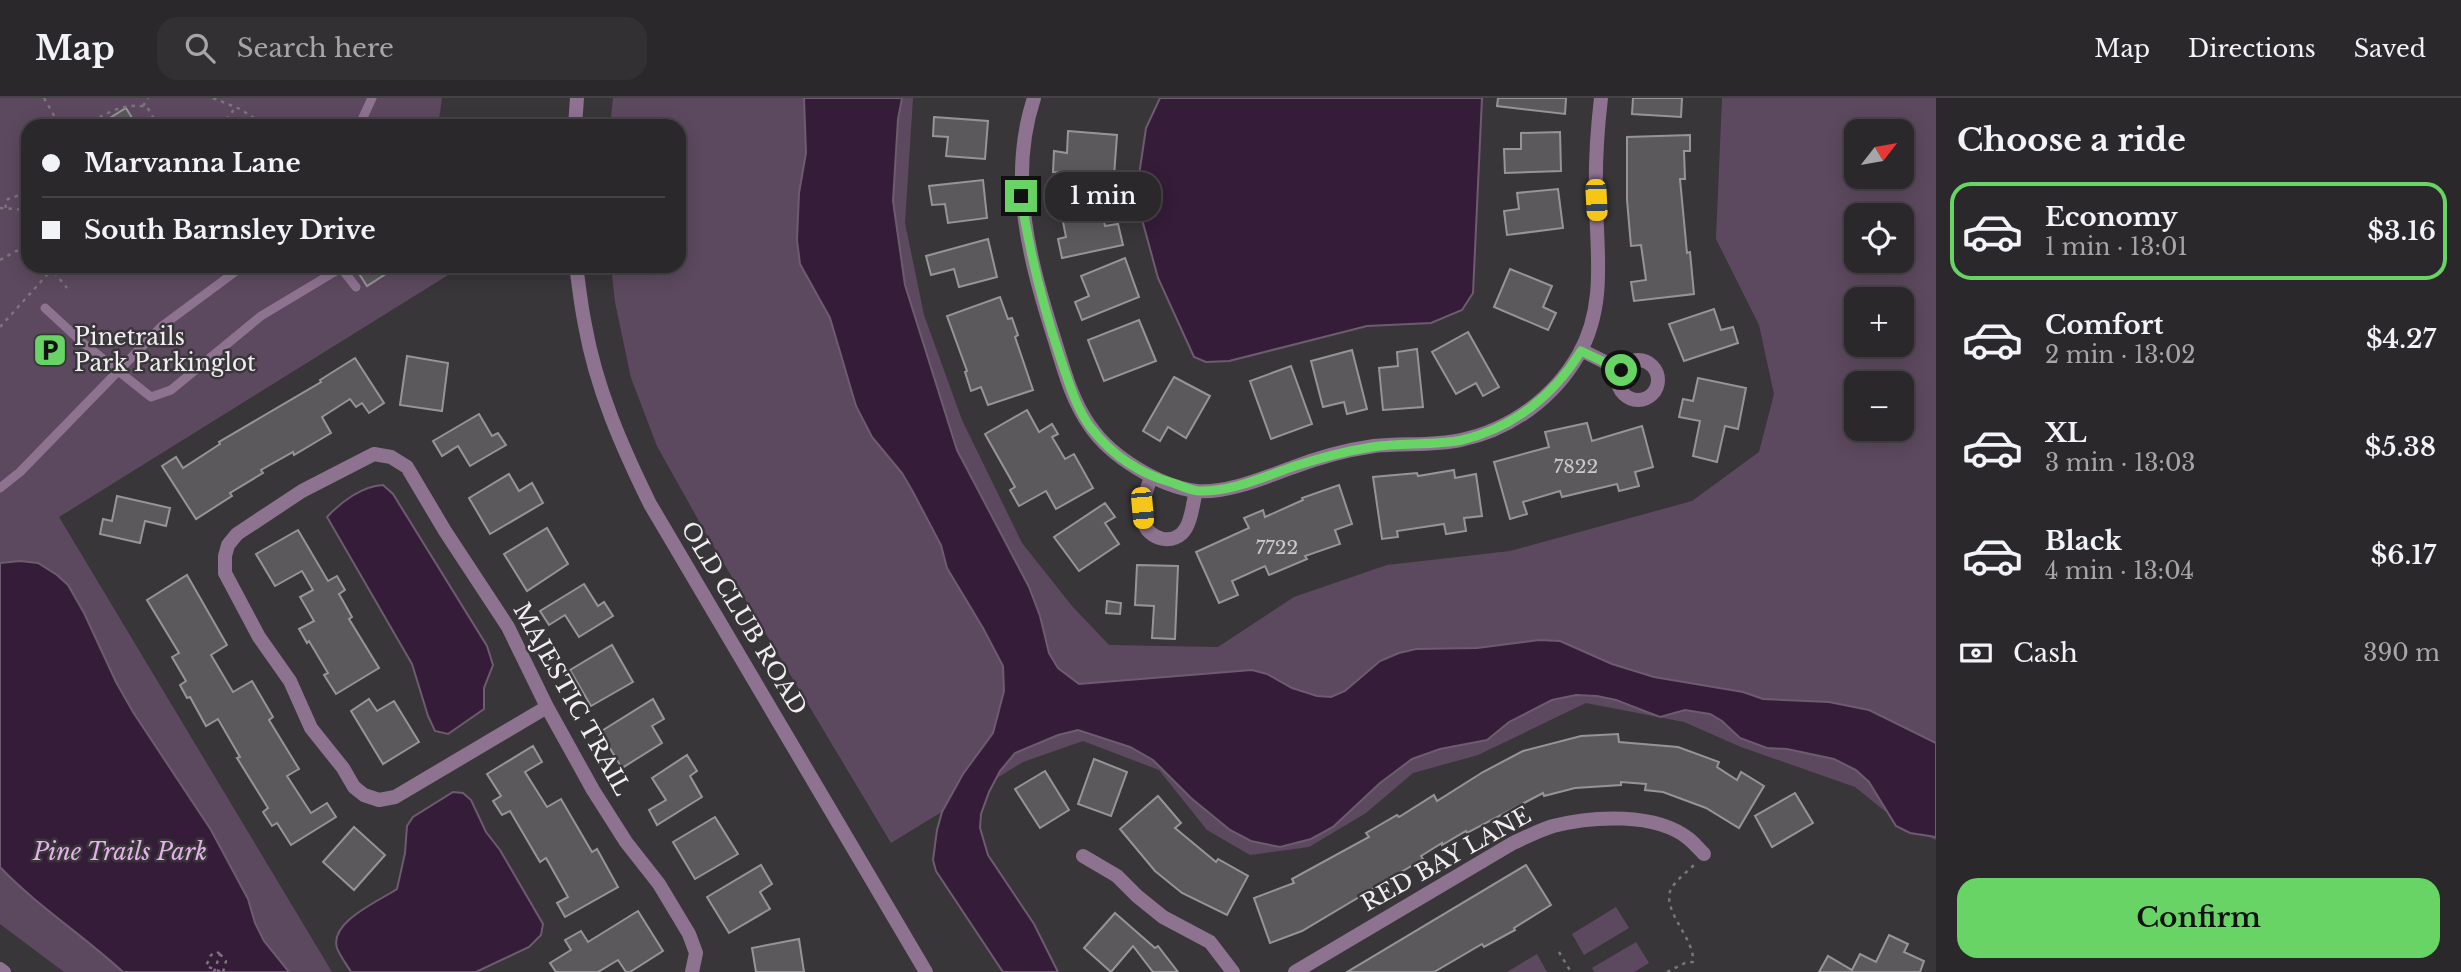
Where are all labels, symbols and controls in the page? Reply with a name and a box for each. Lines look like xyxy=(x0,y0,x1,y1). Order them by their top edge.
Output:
search box xyxy=(157,17,647,80)
text: Map xyxy=(35,28,115,69)
icon: search xyxy=(181,29,219,67)
text: Search here xyxy=(237,32,394,64)
text: Map xyxy=(2094,34,2150,63)
text: Directions xyxy=(2188,34,2316,63)
text: Saved xyxy=(2354,34,2426,63)
north arrow xyxy=(1844,119,1914,189)
map controls xyxy=(1844,119,1914,441)
text: Choose a ride xyxy=(1957,120,2186,160)
text: Marvanna Lane xyxy=(84,147,301,179)
callout: 1 min xyxy=(1046,172,1161,220)
car xyxy=(1585,178,1608,222)
route end xyxy=(1005,180,1037,212)
text: 1 min xyxy=(1070,182,1136,210)
icon: car xyxy=(1961,200,2024,263)
text: Economy xyxy=(2045,201,2178,233)
button: locate xyxy=(1844,203,1914,273)
text: South Barnsley Drive xyxy=(84,214,376,246)
text: $3.16 xyxy=(2368,215,2436,247)
text: 1 min · 13:01 xyxy=(2045,233,2188,261)
button: + xyxy=(1844,287,1914,357)
icon: car xyxy=(1961,308,2024,371)
text: Comfort xyxy=(2045,309,2163,341)
place label: Pinetrails Park Parkinglot xyxy=(74,323,256,377)
text: $4.27 xyxy=(2366,323,2436,355)
parking icon: Pinetrails Park Parkinglot xyxy=(31,331,69,369)
text: 2 min · 13:02 xyxy=(2045,341,2195,369)
route start xyxy=(1605,354,1637,386)
button: − xyxy=(1844,371,1914,441)
icon: car xyxy=(1961,416,2024,479)
text: XL xyxy=(2045,417,2087,449)
text: $5.38 xyxy=(2365,431,2436,463)
text: 3 min · 13:03 xyxy=(2045,449,2195,477)
house number: 7822 xyxy=(1554,455,1598,478)
car xyxy=(1130,486,1155,530)
street label: OLD CLUB ROAD xyxy=(675,516,813,720)
icon: car xyxy=(1961,524,2024,587)
text: Black xyxy=(2045,525,2122,557)
house number: 7722 xyxy=(1256,536,1298,559)
text: $6.17 xyxy=(2371,539,2436,571)
text: 4 min · 13:04 xyxy=(2045,557,2194,585)
street label: MAJESTIC TRAIL xyxy=(507,598,637,800)
icon: cash xyxy=(1957,634,1995,672)
text: Cash xyxy=(2013,637,2078,669)
text: 390 m xyxy=(2363,639,2440,667)
street label: RED BAY LANE xyxy=(1356,801,1536,917)
park label: Pine Trails Park xyxy=(32,838,207,866)
button: Confirm xyxy=(1957,878,2440,958)

